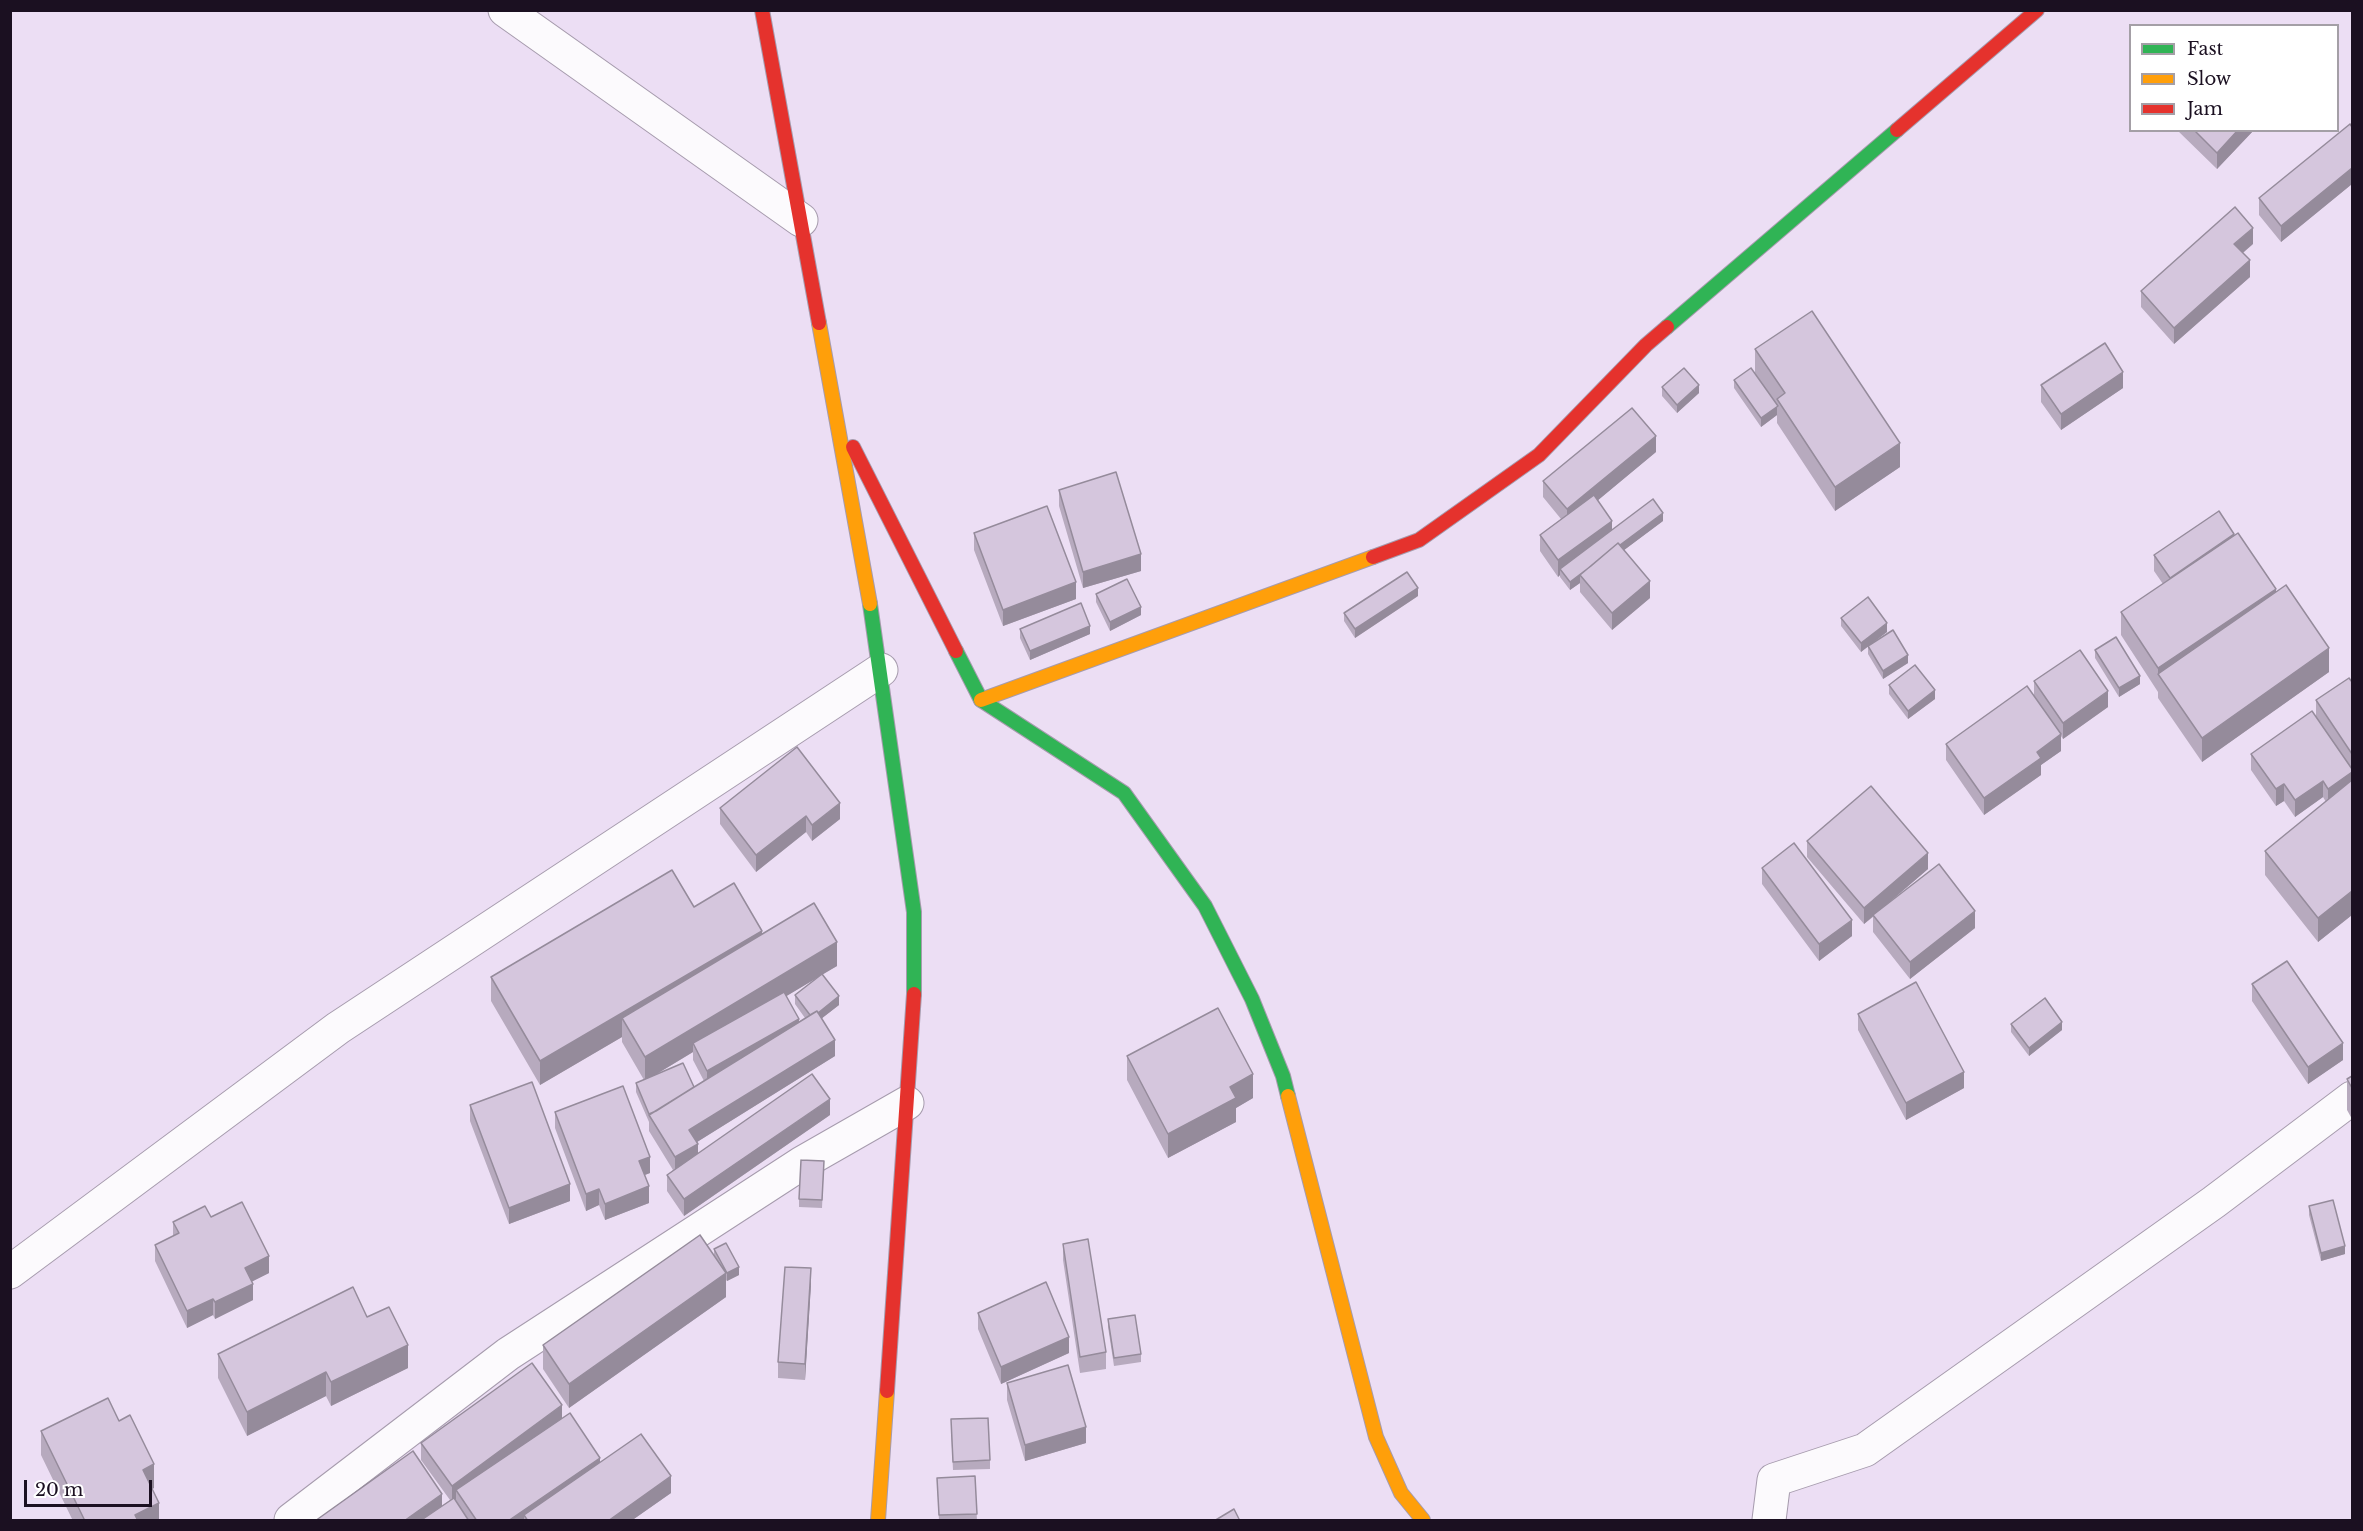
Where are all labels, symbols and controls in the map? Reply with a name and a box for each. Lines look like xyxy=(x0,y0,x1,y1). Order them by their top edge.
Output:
legend xyxy=(2129,24,2339,132)
text: Fast xyxy=(2187,38,2223,60)
text: Slow xyxy=(2187,68,2231,90)
text: Jam xyxy=(2187,98,2223,120)
scale bar xyxy=(27,1468,154,1506)
text: 20 m xyxy=(35,1479,83,1501)

